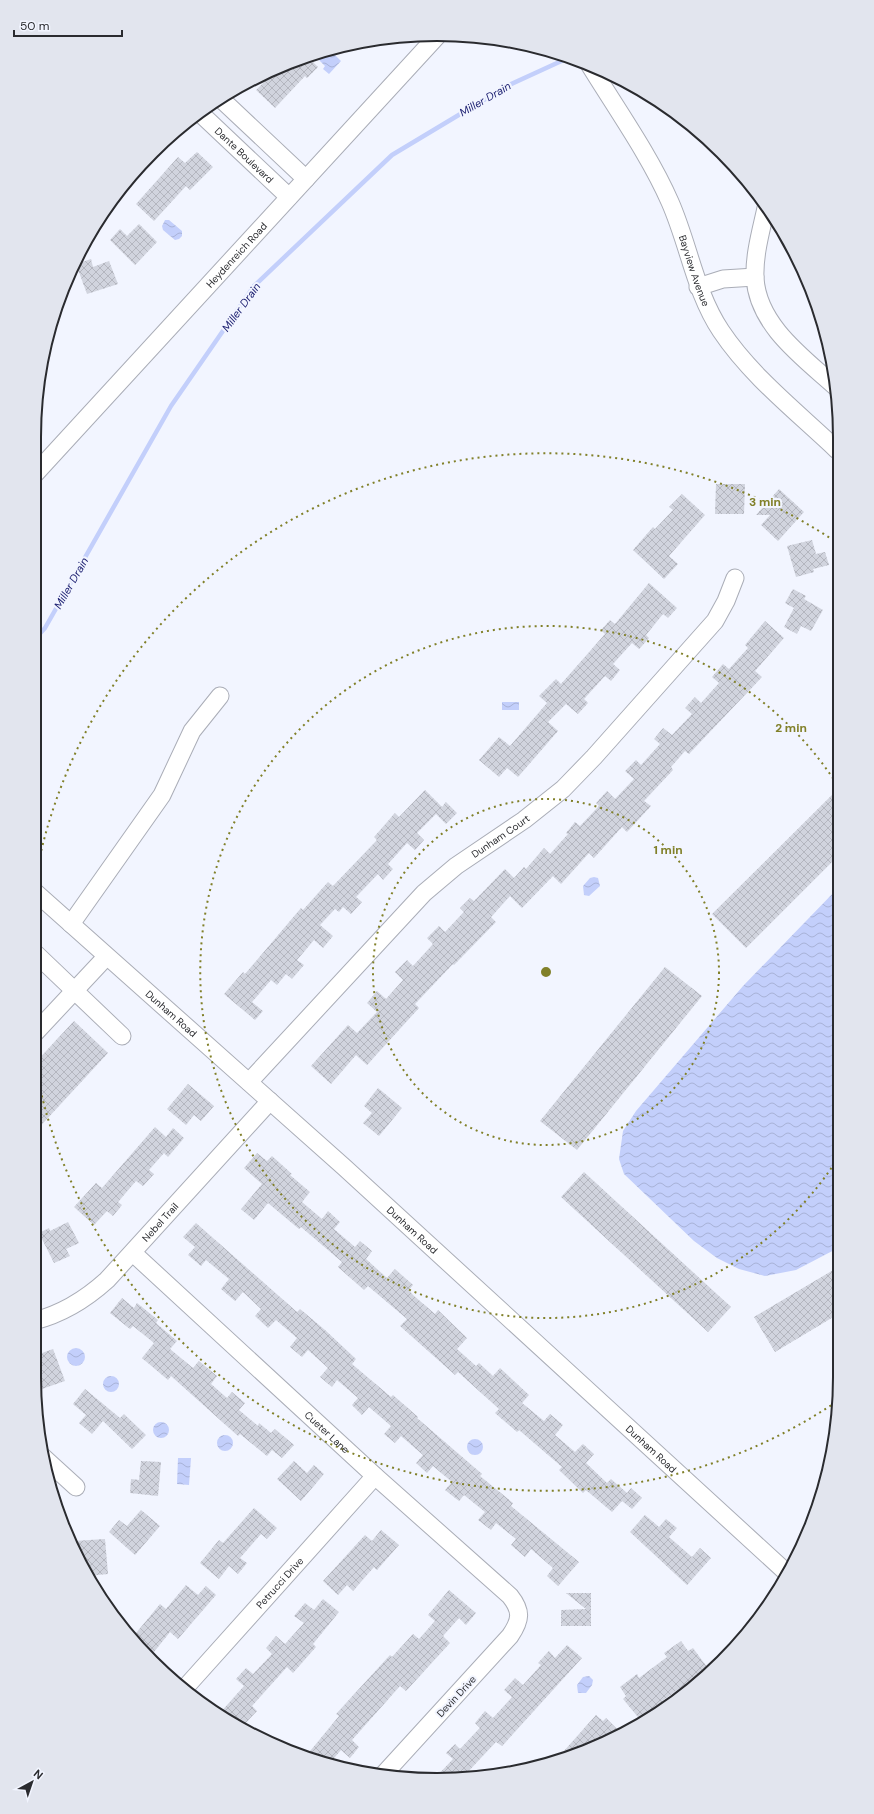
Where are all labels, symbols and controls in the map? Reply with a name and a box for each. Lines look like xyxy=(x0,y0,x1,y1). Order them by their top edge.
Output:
scale bar xyxy=(14,12,122,38)
text: 50 m xyxy=(20,18,49,34)
water label: Miller Drain xyxy=(457,79,513,119)
street label: Dante Boulevard xyxy=(212,124,276,186)
street label: Heydenreich Road xyxy=(203,220,270,291)
street label: Bayview Avenue xyxy=(676,234,713,309)
water label: Miller Drain xyxy=(219,280,263,334)
text: 3 min xyxy=(749,494,781,510)
water label: Miller Drain xyxy=(51,555,91,611)
text: 2 min xyxy=(775,720,807,736)
street label: Dunham Court xyxy=(469,812,533,861)
text: 1 min xyxy=(653,842,683,858)
centre of rings xyxy=(539,965,553,979)
street label: Dunham Road xyxy=(143,987,199,1040)
street label: Nebel Trail xyxy=(139,1200,181,1245)
street label: Dunham Road xyxy=(384,1204,440,1257)
street label: Cueter Lane xyxy=(302,1408,352,1456)
street label: Dunham Road xyxy=(623,1422,679,1476)
street label: Petrucci Drive xyxy=(253,1554,306,1611)
street label: Devin Drive xyxy=(434,1673,479,1720)
north arrow xyxy=(12,1762,52,1802)
text: N xyxy=(31,1766,46,1782)

